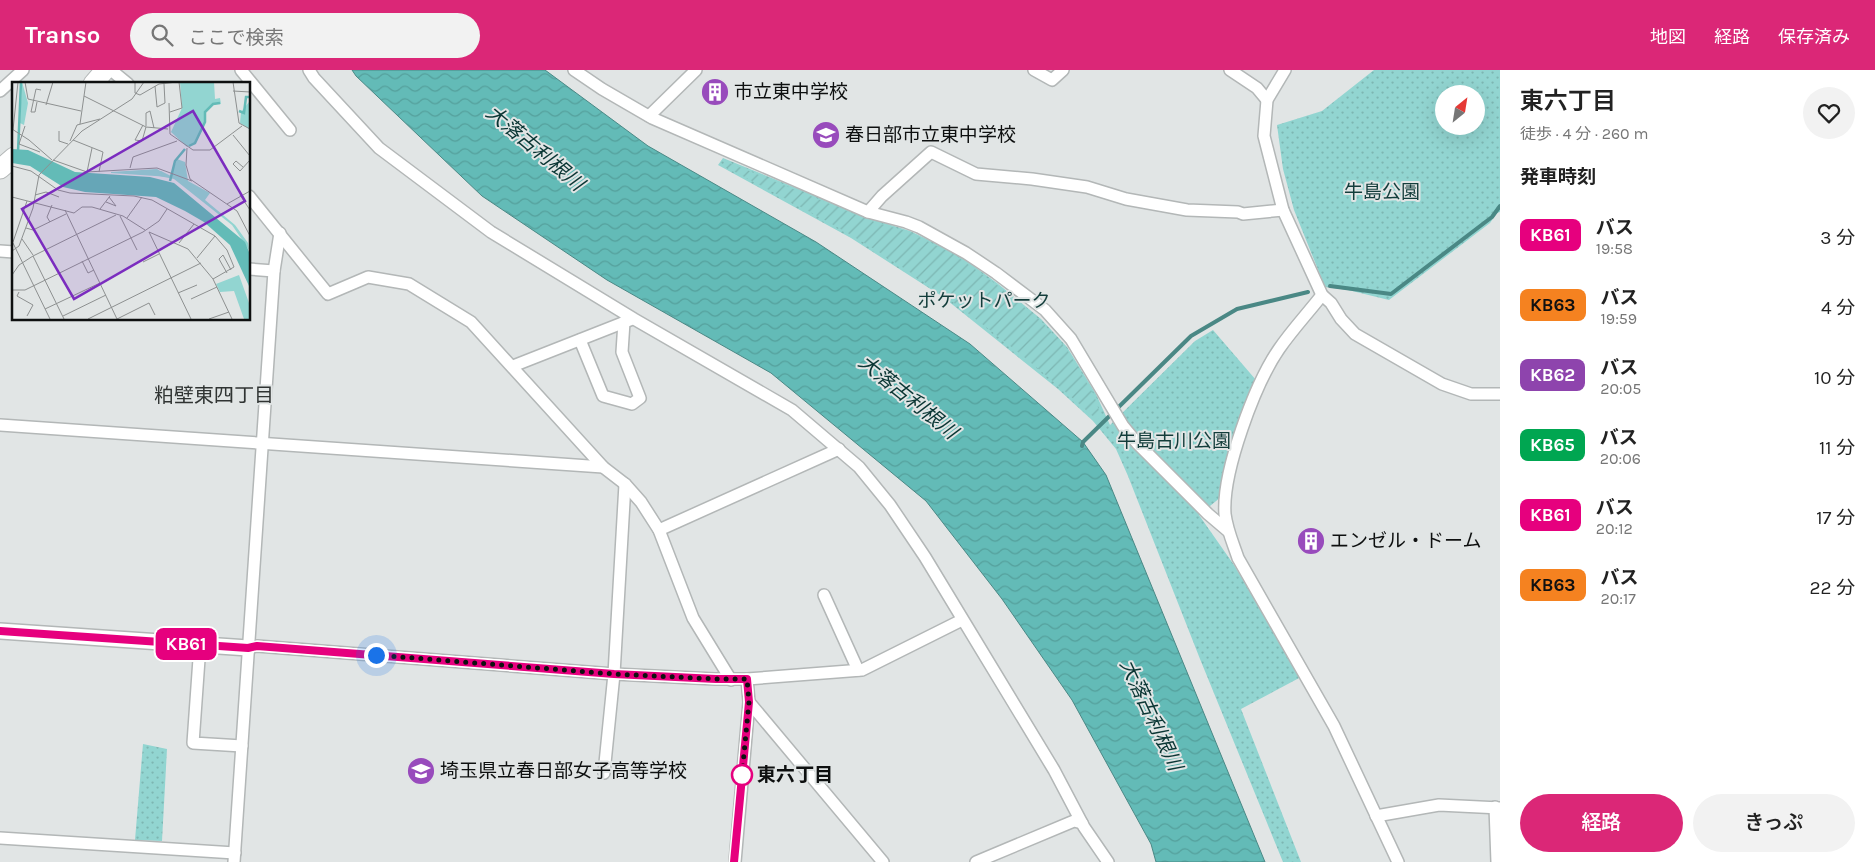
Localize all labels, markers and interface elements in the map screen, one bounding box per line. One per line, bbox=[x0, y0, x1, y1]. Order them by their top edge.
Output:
search box bbox=[130, 13, 480, 58]
text: Transo bbox=[25, 21, 100, 49]
icon: search bbox=[148, 21, 176, 49]
text: 地図 bbox=[1650, 26, 1686, 48]
text: 経路 bbox=[1714, 26, 1750, 48]
text: 保存済み bbox=[1778, 26, 1850, 48]
text: ここで検索 bbox=[188, 27, 283, 49]
building icon: 市立東中学校 bbox=[700, 77, 730, 107]
place label: 市立東中学校 bbox=[734, 81, 848, 103]
inset map bbox=[12, 82, 250, 320]
north arrow bbox=[1435, 85, 1485, 135]
map controls bbox=[1435, 85, 1485, 135]
text: 東六丁目 bbox=[1520, 87, 1616, 115]
button: heart bbox=[1803, 87, 1855, 139]
water label: 大落古利根川 bbox=[482, 101, 590, 197]
school or university icon: 春日部市立東中学校 bbox=[811, 120, 841, 150]
place label: 春日部市立東中学校 bbox=[845, 124, 1016, 146]
text: 徒歩 · 4 分 · 260 m bbox=[1520, 124, 1648, 143]
text: 発車時刻 bbox=[1520, 166, 1596, 188]
park label: 牛島公園 bbox=[1344, 181, 1420, 203]
text: バス bbox=[1596, 217, 1634, 239]
text: KB61 bbox=[1530, 224, 1571, 246]
text: 3 分 bbox=[1820, 227, 1855, 249]
text: 19:58 bbox=[1596, 239, 1633, 258]
text: バス bbox=[1601, 287, 1639, 309]
park label: ポケットパーク bbox=[917, 290, 1051, 312]
text: KB63 bbox=[1530, 294, 1576, 316]
text: 4 分 bbox=[1821, 297, 1855, 319]
text: 19:59 bbox=[1601, 309, 1637, 328]
water label: 大落古利根川 bbox=[854, 350, 963, 445]
text: バス bbox=[1600, 357, 1638, 379]
text: KB62 bbox=[1530, 364, 1575, 386]
text: 10 分 bbox=[1814, 367, 1855, 389]
text: 20:05 bbox=[1600, 379, 1641, 398]
district label: 粕壁東四丁目 bbox=[154, 384, 274, 407]
text: バス bbox=[1600, 427, 1638, 449]
park label: 牛島古川公園 bbox=[1117, 430, 1231, 452]
text: KB65 bbox=[1530, 434, 1575, 456]
text: 11 分 bbox=[1819, 437, 1855, 459]
text: 20:06 bbox=[1600, 449, 1641, 468]
text: バス bbox=[1596, 497, 1634, 519]
text: KB61 bbox=[1530, 504, 1571, 526]
text: 17 分 bbox=[1816, 507, 1855, 529]
text: 20:12 bbox=[1596, 519, 1633, 538]
building icon: エンゼル・ドーム bbox=[1296, 526, 1326, 556]
place label: エンゼル・ドーム bbox=[1330, 530, 1481, 552]
text: バス bbox=[1601, 567, 1639, 589]
text: KB63 bbox=[1530, 574, 1576, 596]
text: 22 分 bbox=[1809, 577, 1855, 599]
text: 20:17 bbox=[1601, 589, 1636, 608]
line badge: KB61 bbox=[151, 628, 221, 660]
text: KB61 bbox=[166, 633, 206, 655]
your location bbox=[364, 643, 389, 668]
water label: 大落古利根川 bbox=[1115, 656, 1188, 776]
school or university icon: 埼玉県立春日部女子高等学校 bbox=[406, 756, 436, 786]
place label: 埼玉県立春日部女子高等学校 bbox=[440, 760, 687, 782]
marker: 東六丁目 bbox=[731, 764, 753, 786]
place label: 東六丁目 bbox=[757, 764, 833, 786]
button: 経路 bbox=[1520, 794, 1683, 852]
button: きっぷ bbox=[1693, 794, 1855, 852]

